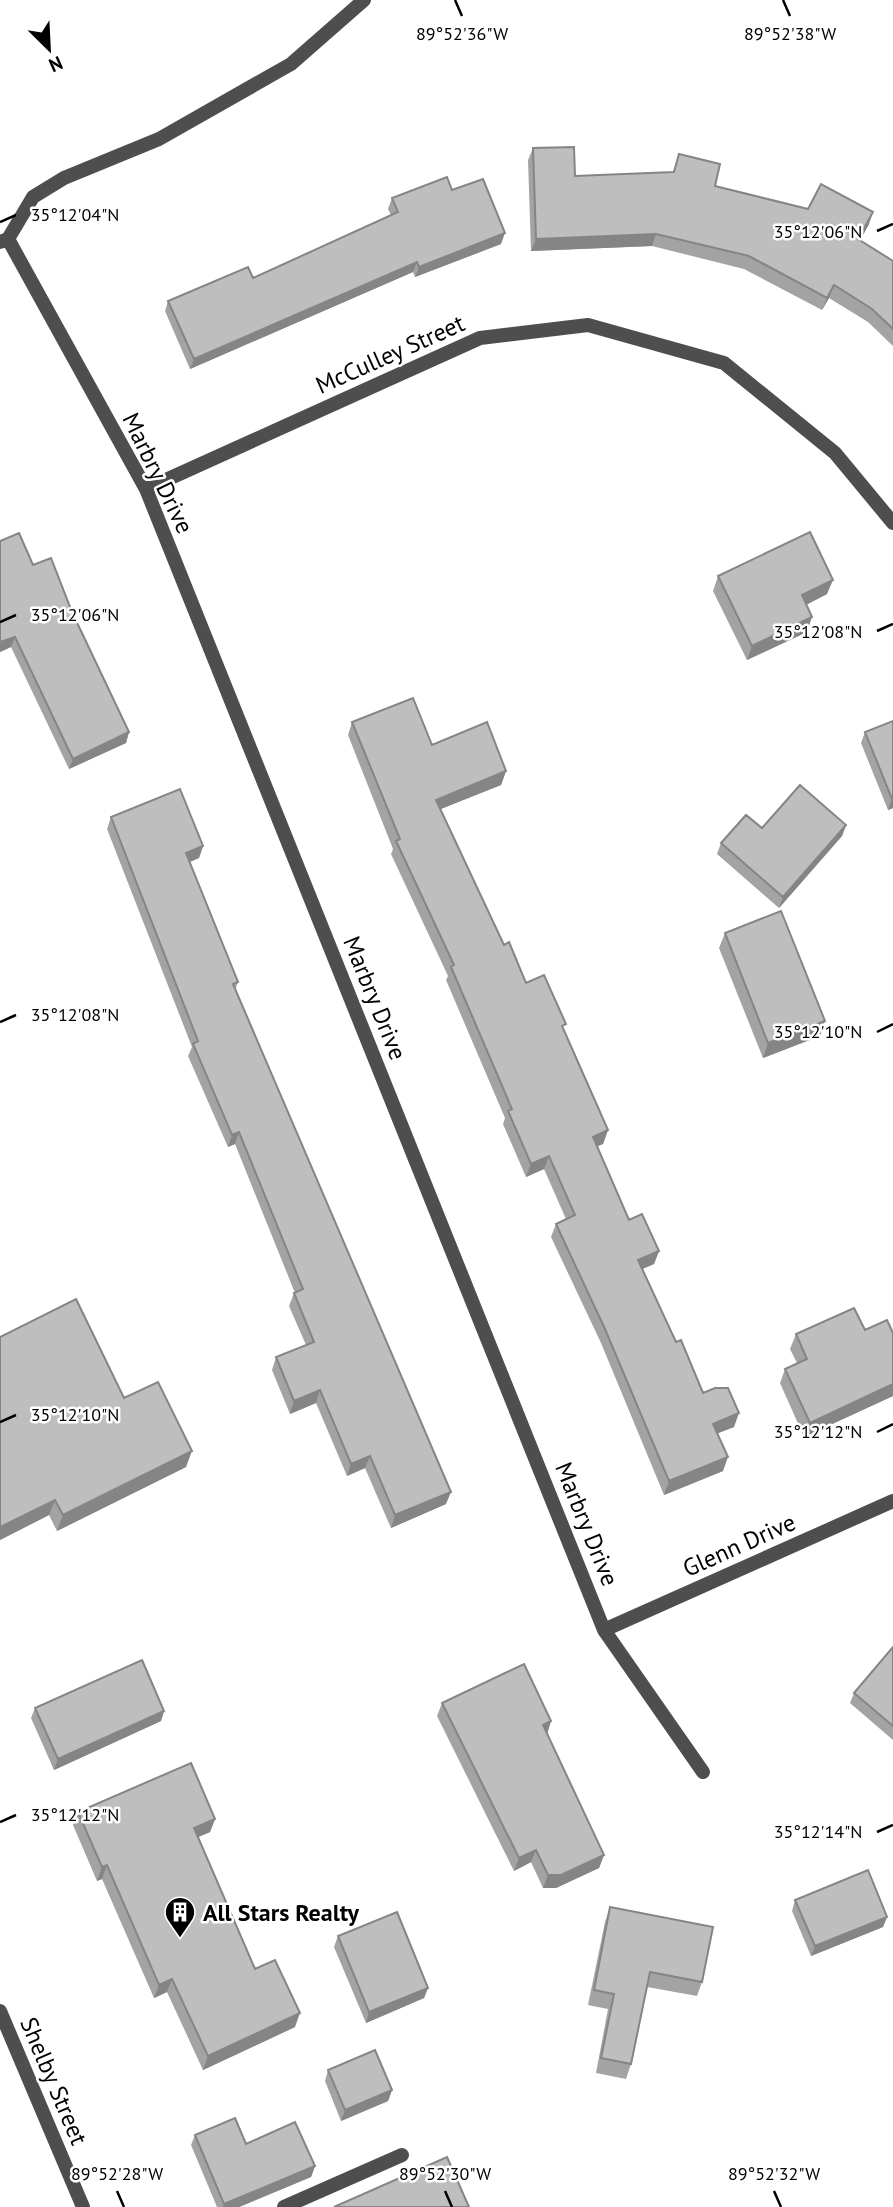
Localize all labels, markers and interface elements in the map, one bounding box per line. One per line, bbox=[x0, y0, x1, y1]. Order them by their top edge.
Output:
north arrow bbox=[14, 14, 84, 84]
text: 89°52'36"W bbox=[416, 22, 508, 45]
text: 89°52'38"W bbox=[744, 22, 836, 45]
text: N bbox=[45, 51, 66, 78]
text: 35°12'04"N bbox=[31, 203, 119, 226]
text: 35°12'06"N bbox=[774, 220, 862, 243]
street label: McCulley Street bbox=[311, 307, 469, 401]
street label: Marbry Drive bbox=[115, 407, 201, 539]
text: 35°12'06"N bbox=[31, 603, 119, 626]
text: 35°12'08"N bbox=[774, 620, 862, 643]
street label: Marbry Drive bbox=[336, 932, 414, 1064]
text: 35°12'08"N bbox=[31, 1003, 119, 1026]
text: 35°12'10"N bbox=[774, 1020, 862, 1043]
text: 35°12'10"N bbox=[31, 1403, 119, 1426]
text: 35°12'12"N bbox=[774, 1420, 862, 1443]
street label: Marbry Drive bbox=[548, 1458, 626, 1590]
street label: Glenn Drive bbox=[678, 1506, 800, 1584]
text: 35°12'12"N bbox=[31, 1803, 119, 1826]
text: 35°12'14"N bbox=[774, 1820, 862, 1843]
building icon: All Stars Realty bbox=[163, 1895, 197, 1939]
place label: All Stars Realty bbox=[203, 1897, 360, 1928]
street label: Shelby Street bbox=[13, 2012, 95, 2150]
text: 89°52'28"W bbox=[71, 2162, 163, 2185]
text: 89°52'30"W bbox=[399, 2162, 491, 2185]
text: 89°52'32"W bbox=[728, 2162, 820, 2185]

